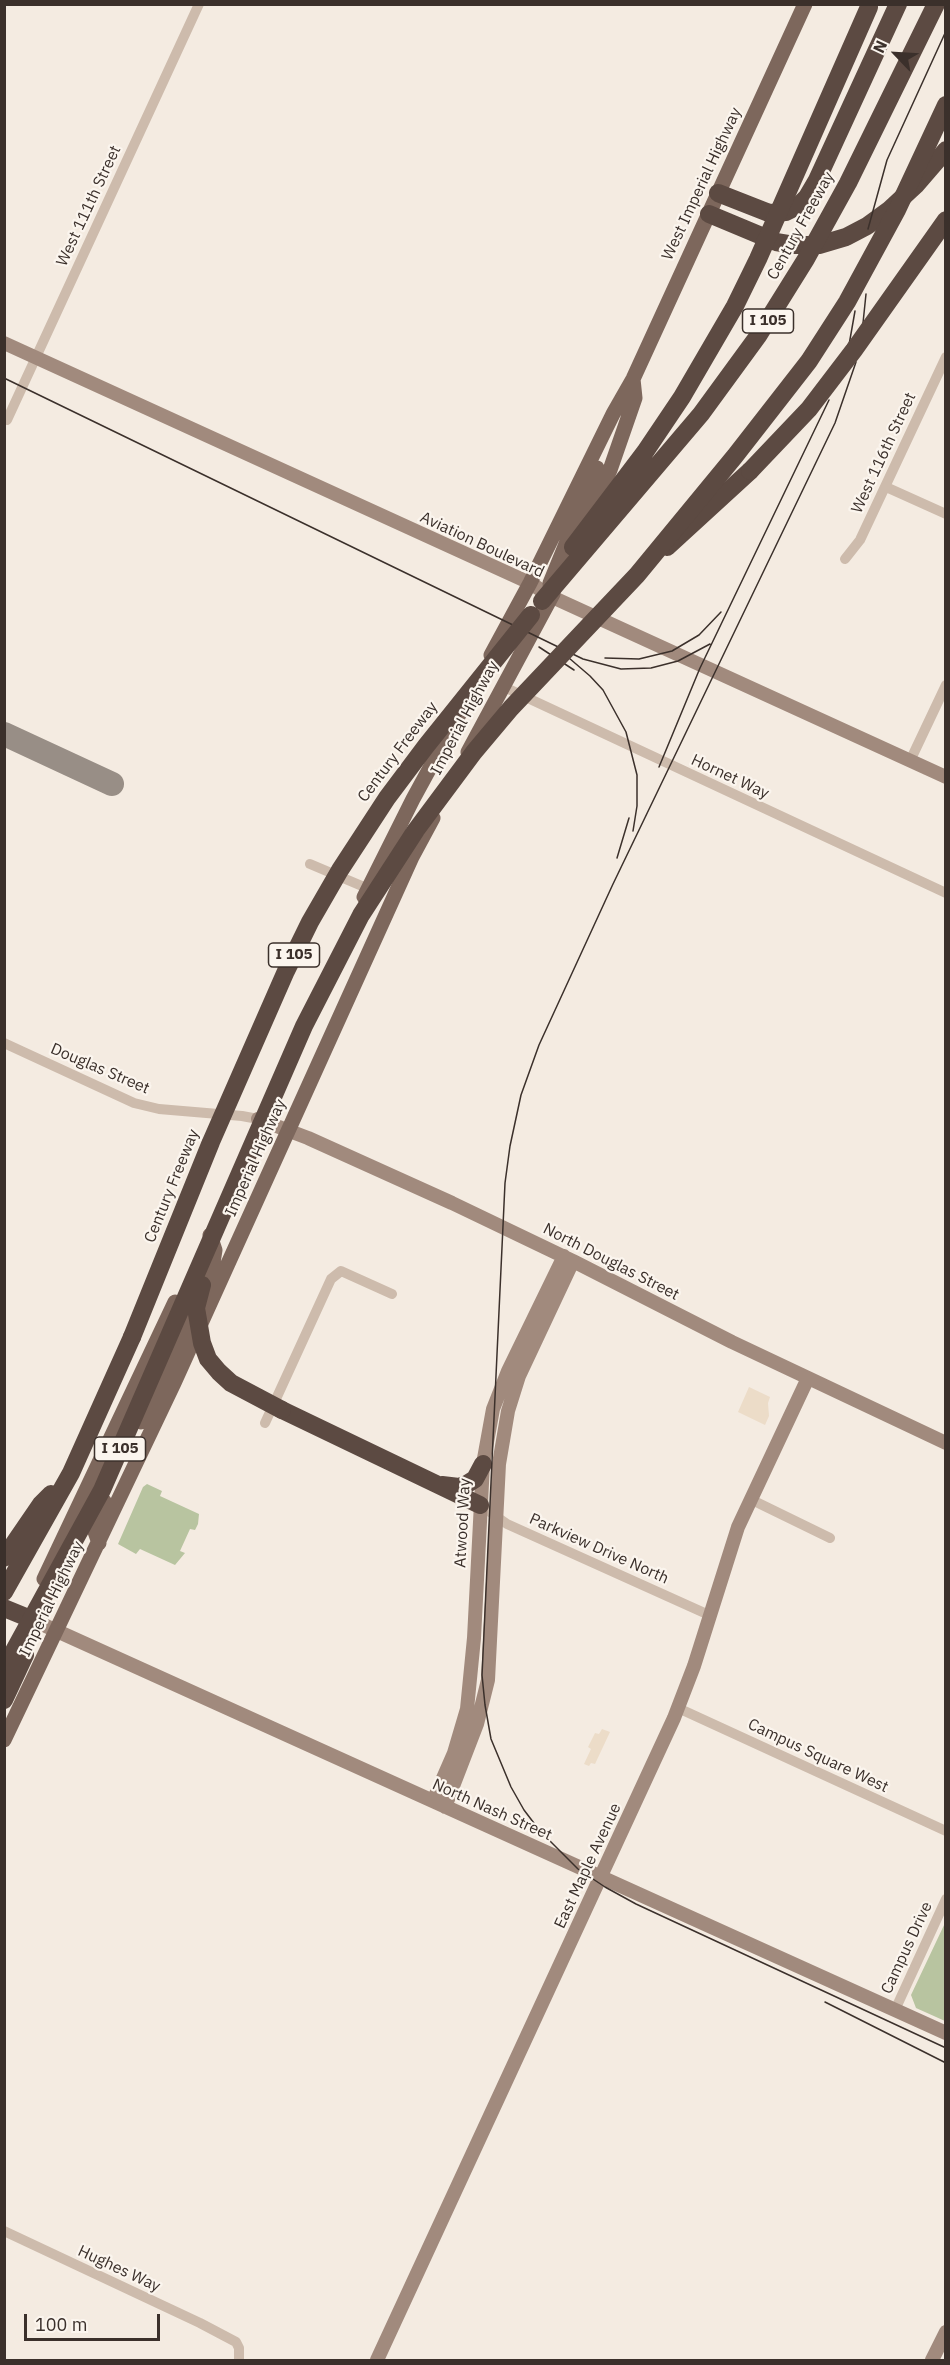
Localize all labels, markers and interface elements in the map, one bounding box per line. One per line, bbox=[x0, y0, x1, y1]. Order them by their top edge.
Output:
north arrow bbox=[866, 24, 926, 84]
text: N bbox=[868, 37, 891, 56]
street label: West Imperial Highway bbox=[658, 105, 746, 263]
street label: West 111th Street bbox=[53, 143, 125, 269]
street label: Century Freeway bbox=[763, 169, 839, 283]
road number: I 105 bbox=[742, 309, 794, 333]
street label: West 116th Street bbox=[848, 390, 920, 516]
street label: Aviation Boulevard bbox=[417, 508, 547, 582]
street label: Imperial Highway bbox=[427, 658, 503, 778]
street label: Century Freeway bbox=[354, 698, 442, 806]
street label: Hornet Way bbox=[688, 751, 772, 803]
road number: I 105 bbox=[268, 943, 320, 967]
street label: Douglas Street bbox=[48, 1040, 152, 1098]
street label: Imperial Highway bbox=[222, 1096, 290, 1220]
street label: Century Freeway bbox=[140, 1126, 204, 1246]
street label: North Douglas Street bbox=[540, 1219, 682, 1305]
road number: I 105 bbox=[94, 1437, 146, 1461]
street label: Atwood Way bbox=[451, 1478, 475, 1568]
street label: Parkview Drive North bbox=[526, 1510, 672, 1588]
street label: Imperial Highway bbox=[16, 1538, 88, 1660]
street label: Campus Square West bbox=[745, 1715, 891, 1797]
street label: North Nash Street bbox=[429, 1775, 555, 1845]
street label: East Maple Avenue bbox=[551, 1800, 625, 1932]
street label: Campus Drive bbox=[877, 1899, 937, 1997]
street label: Hughes Way bbox=[75, 2242, 163, 2296]
scale bar bbox=[27, 2302, 164, 2340]
text: 100 m bbox=[35, 2313, 87, 2336]

